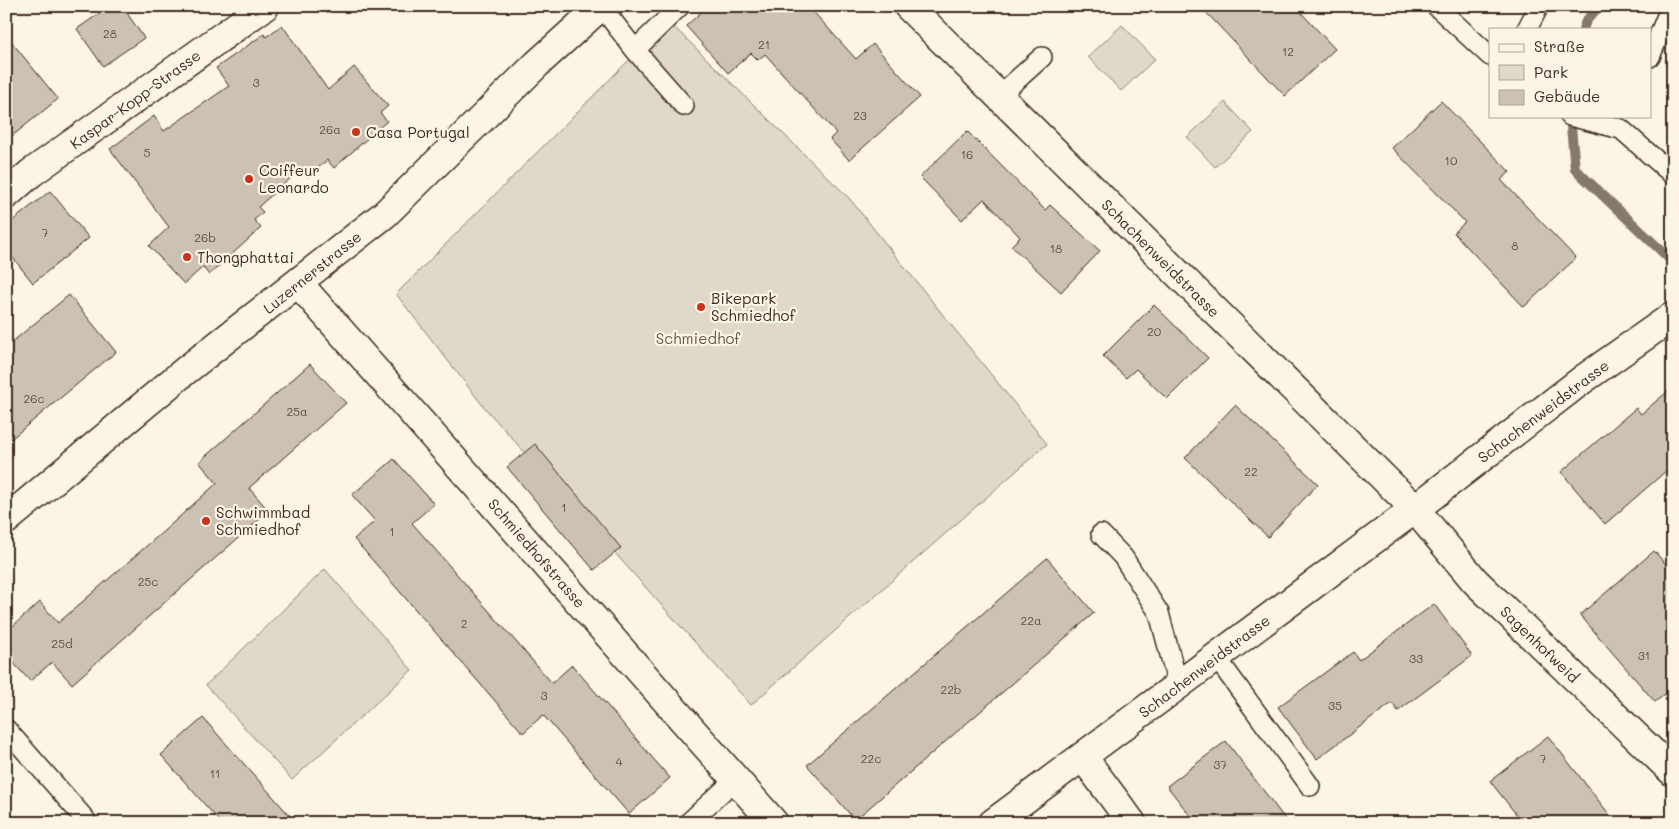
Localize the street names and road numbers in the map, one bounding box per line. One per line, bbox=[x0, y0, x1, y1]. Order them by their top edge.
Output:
street label: Kaspar-Kopp-Strasse bbox=[66, 45, 204, 153]
street label: Schachenweidstrasse bbox=[1097, 194, 1225, 322]
street label: Luzernerstrasse bbox=[259, 226, 365, 318]
street label: Schachenweidstrasse bbox=[1473, 355, 1613, 467]
street label: Schmiedhofstrasse bbox=[484, 494, 590, 612]
street label: Sagenhofweid bbox=[1496, 601, 1584, 687]
street label: Schachenweidstrasse bbox=[1134, 610, 1274, 722]

